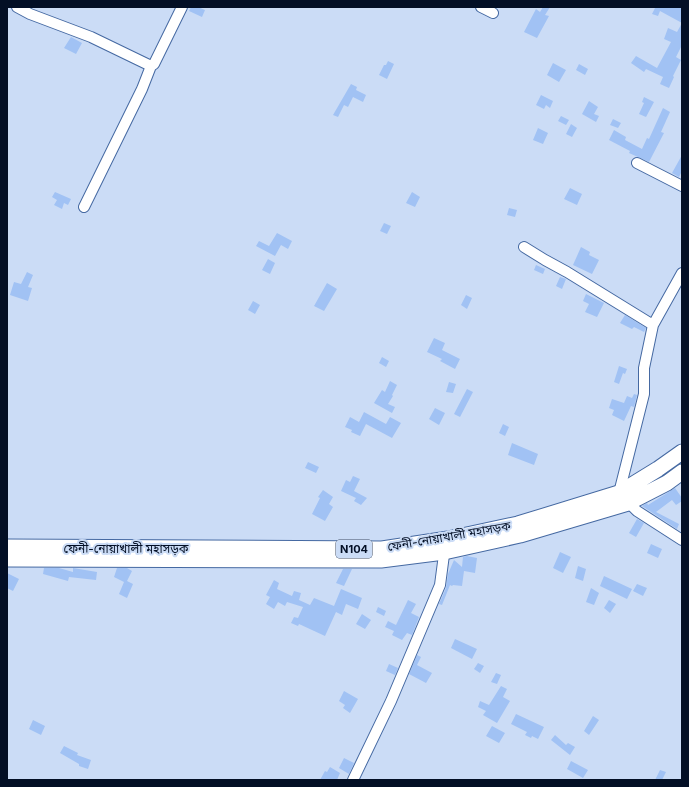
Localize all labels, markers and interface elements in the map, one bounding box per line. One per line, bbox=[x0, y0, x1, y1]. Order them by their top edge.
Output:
street label: ফেনী-নোয়াখালী মহাসড়ক bbox=[386, 518, 512, 554]
road number: N104 bbox=[336, 540, 372, 558]
street label: ফেনী-নোয়াখালী মহাসড়ক bbox=[64, 541, 189, 556]

